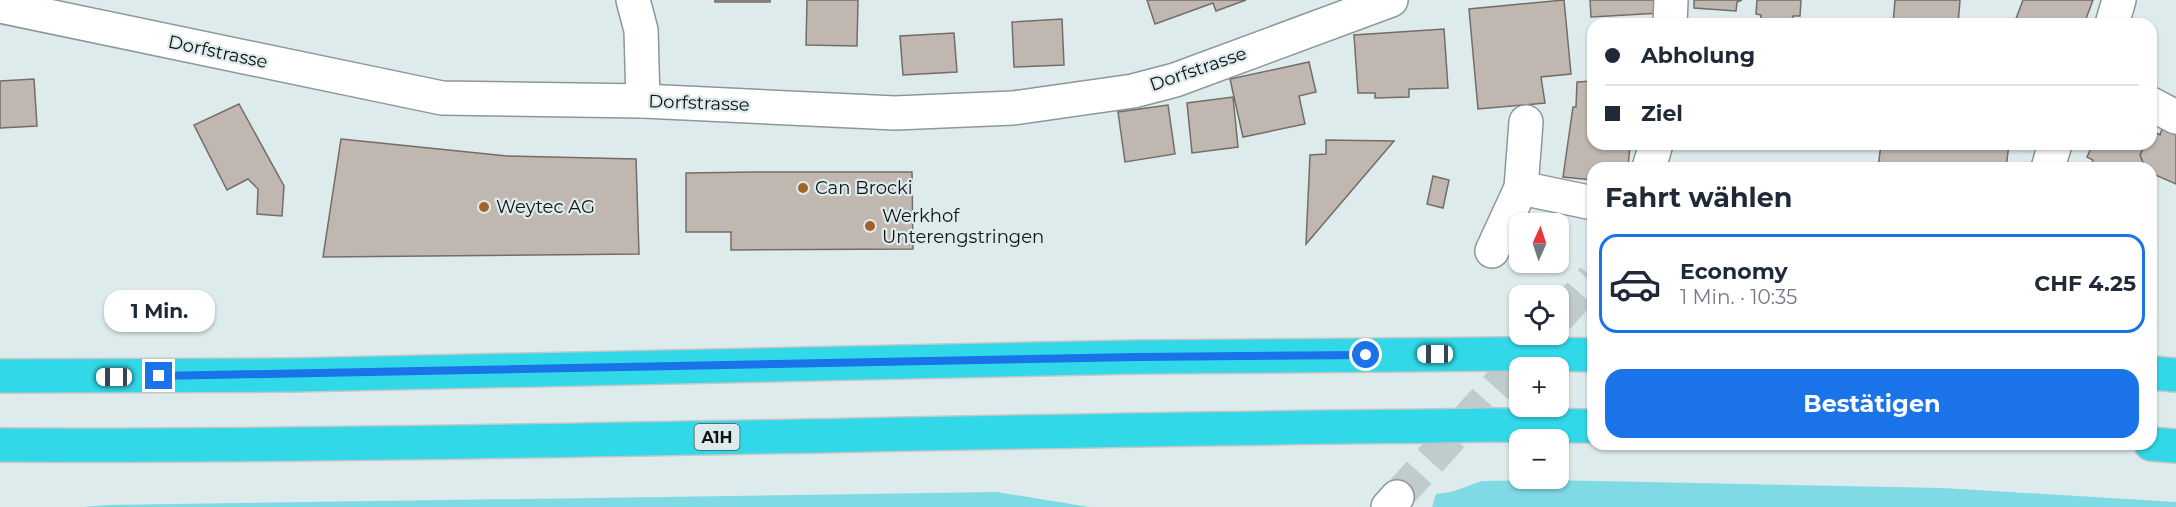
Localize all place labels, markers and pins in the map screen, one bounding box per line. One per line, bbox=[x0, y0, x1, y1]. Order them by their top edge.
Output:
place label: Can Brocki bbox=[815, 177, 913, 199]
marker: Can Brocki bbox=[796, 181, 810, 195]
place label: Weytec AG bbox=[496, 196, 595, 218]
marker: Weytec AG bbox=[477, 200, 491, 214]
place label: Werkhof Unterengstringen bbox=[882, 205, 1044, 248]
marker: Werkhof Unterengstringen bbox=[863, 219, 877, 233]

